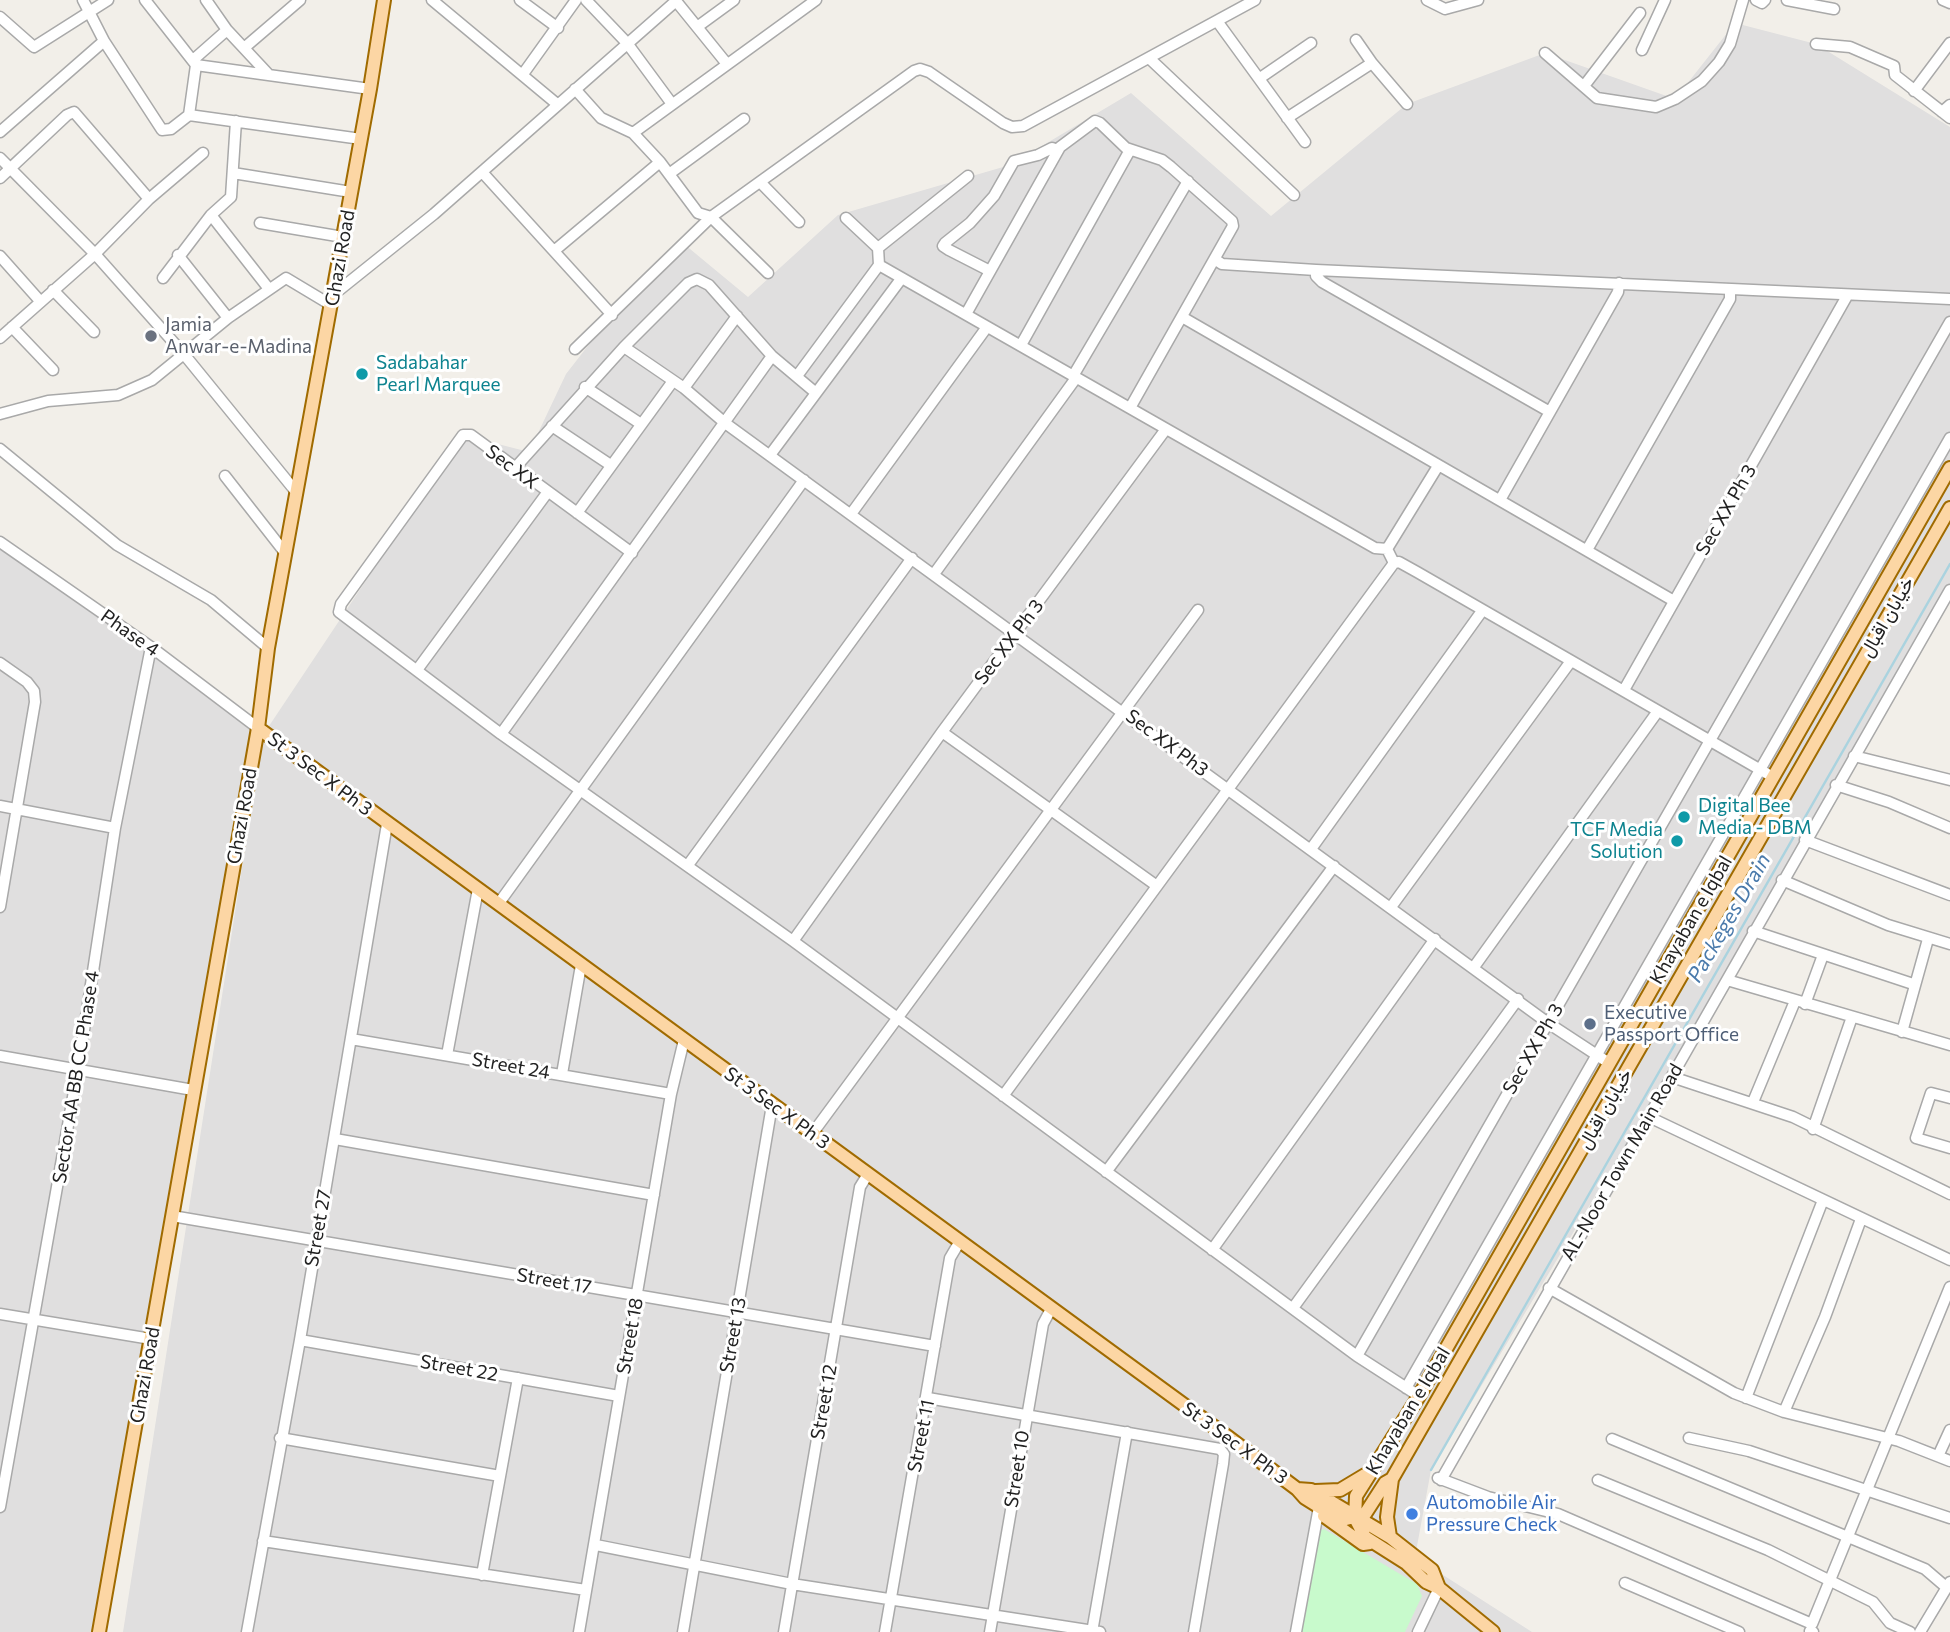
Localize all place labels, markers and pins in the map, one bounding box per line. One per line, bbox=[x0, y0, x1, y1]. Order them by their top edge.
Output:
place label: Jamia Anwar-e-Madina bbox=[165, 314, 312, 358]
marker: Jamia Anwar-e-Madina bbox=[143, 328, 159, 344]
place label: Sadabahar Pearl Marquee bbox=[376, 352, 501, 396]
marker: Sadabahar Pearl Marquee bbox=[354, 366, 370, 382]
place label: Digital Bee Media - DBM bbox=[1698, 795, 1812, 839]
marker: Digital Bee Media - DBM bbox=[1676, 809, 1692, 825]
place label: TCF Media Solution bbox=[1570, 819, 1663, 863]
marker: TCF Media Solution bbox=[1669, 833, 1685, 849]
place label: Executive Passport Office bbox=[1604, 1002, 1739, 1046]
marker: Executive Passport Office bbox=[1582, 1016, 1598, 1032]
place label: Automobile Air Pressure Check bbox=[1426, 1492, 1558, 1536]
marker: Automobile Air Pressure Check bbox=[1404, 1506, 1420, 1522]

